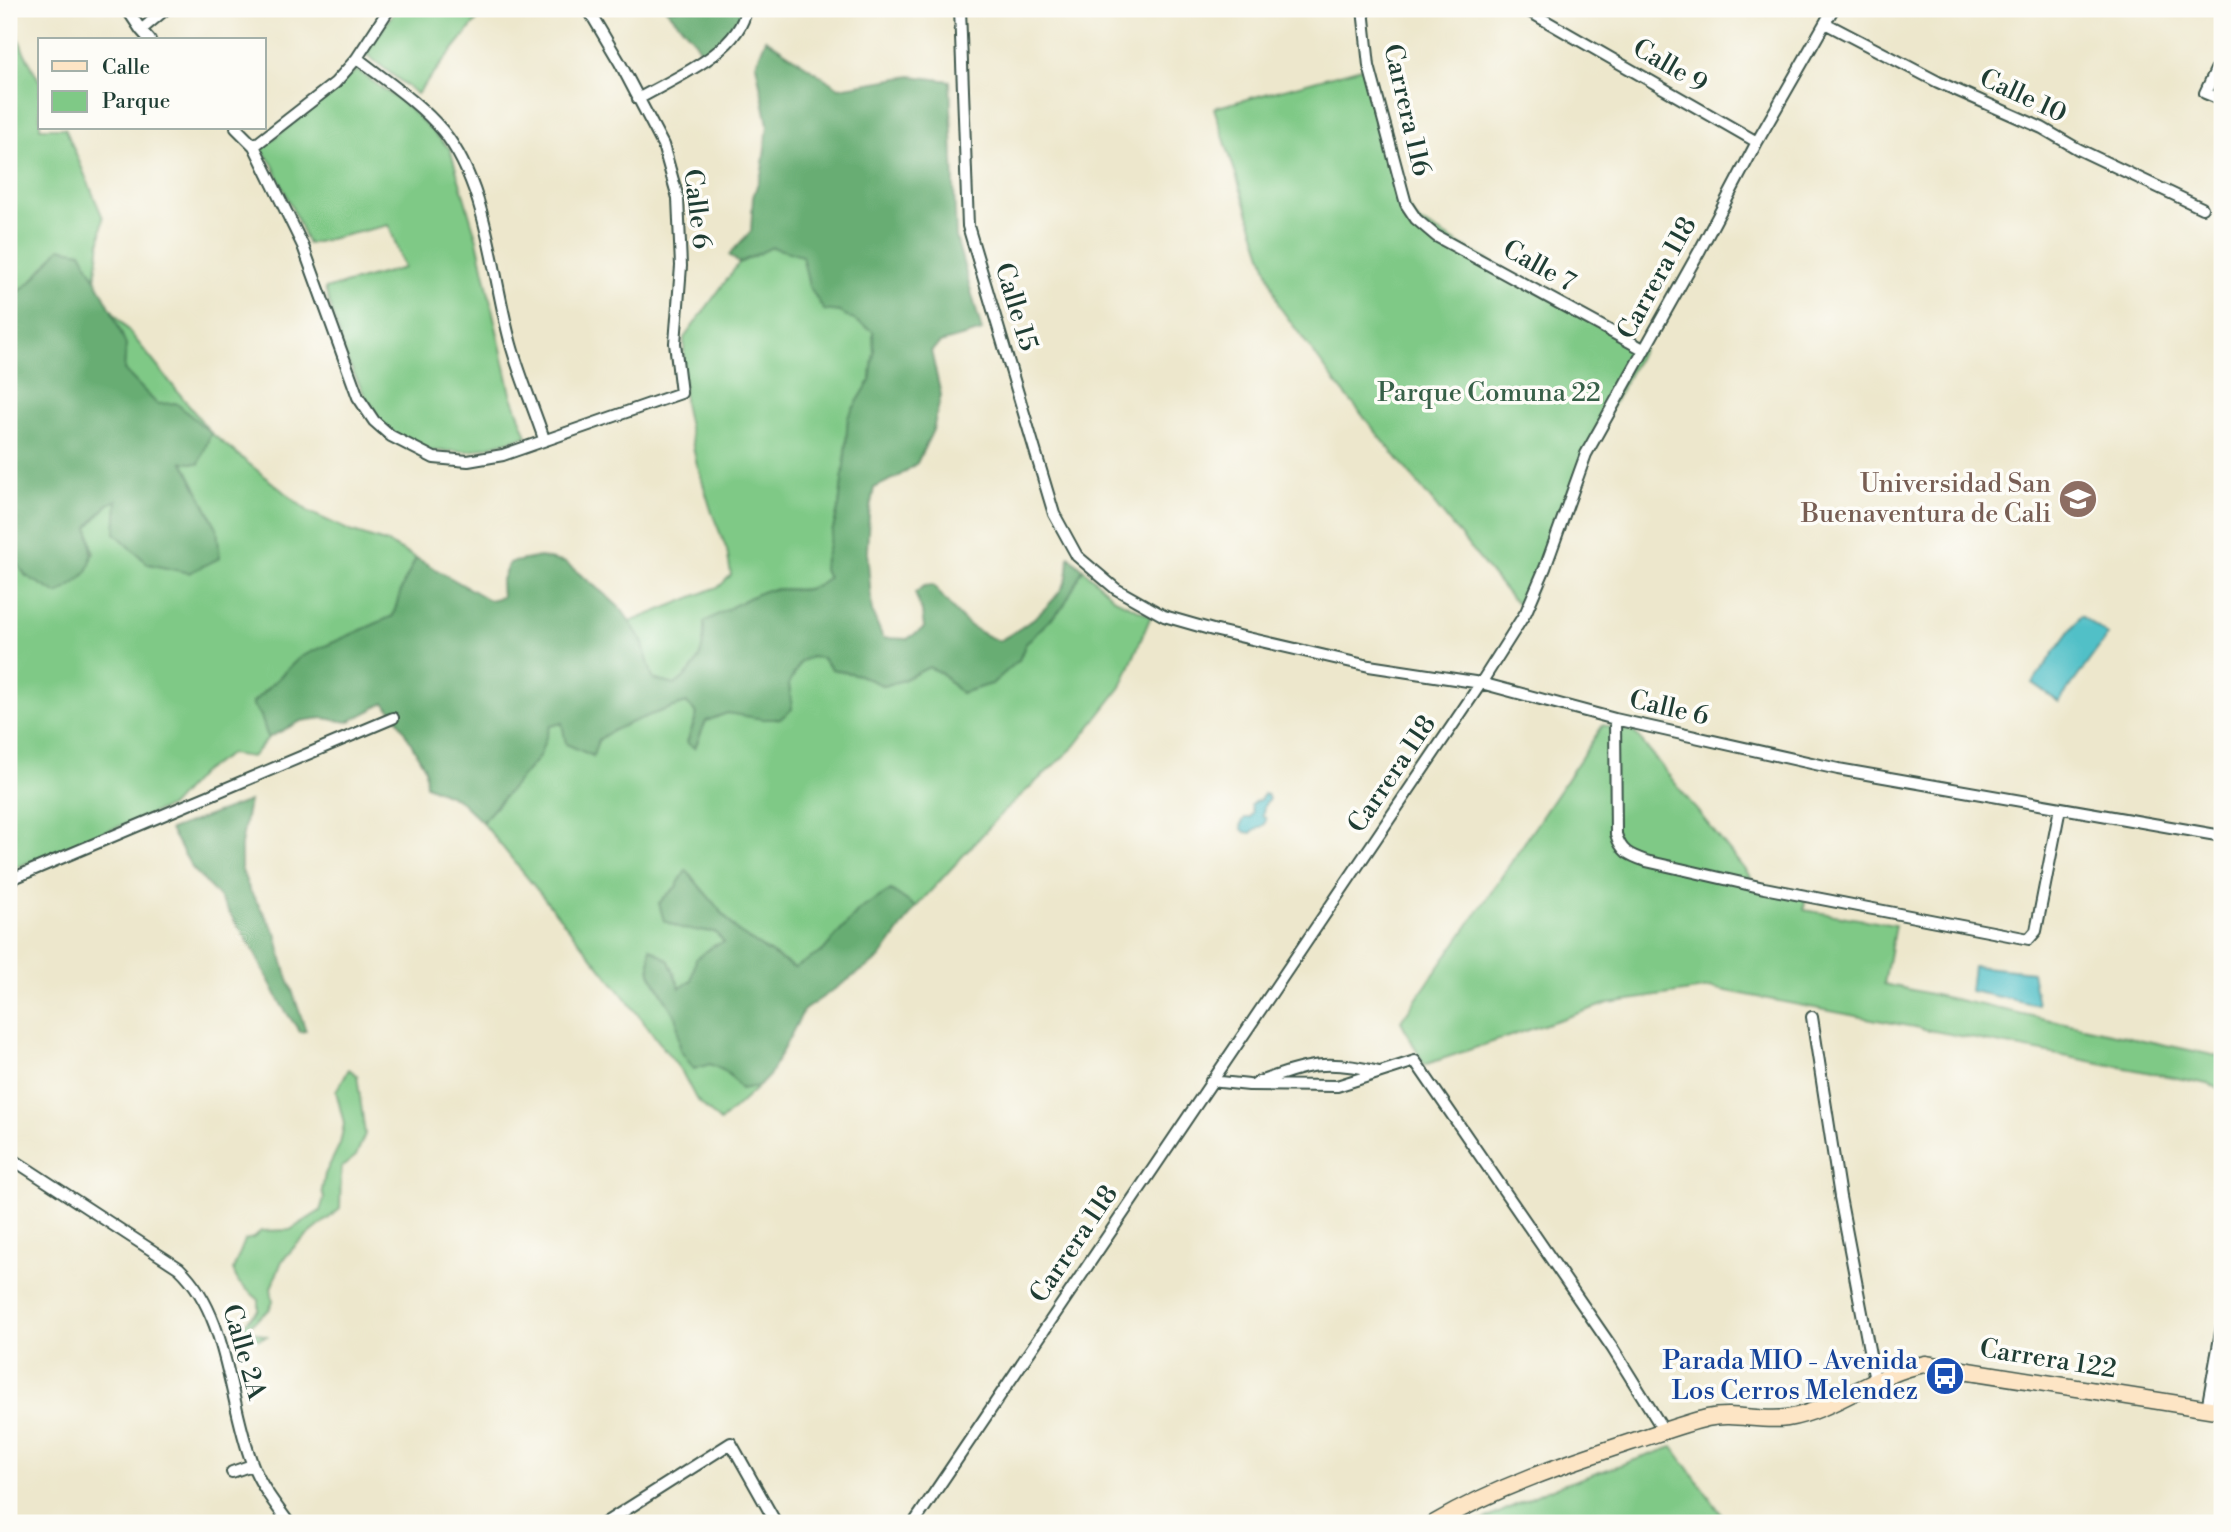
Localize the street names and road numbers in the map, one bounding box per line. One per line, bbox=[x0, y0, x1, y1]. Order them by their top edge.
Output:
street label: Calle 9 bbox=[1627, 32, 1713, 100]
street label: Carrera 116 bbox=[1376, 41, 1438, 179]
street label: Calle 10 bbox=[1974, 62, 2072, 130]
street label: Calle 6 bbox=[676, 167, 718, 251]
street label: Carrera 118 bbox=[1610, 211, 1704, 345]
street label: Calle 7 bbox=[1497, 233, 1581, 299]
street label: Calle 15 bbox=[987, 259, 1045, 355]
street label: Calle 6 bbox=[1626, 683, 1712, 733]
street label: Carrera 118 bbox=[1341, 709, 1443, 839]
street label: Carrera 118 bbox=[1023, 1179, 1125, 1309]
street label: Calle 2A bbox=[215, 1301, 273, 1404]
street label: Carrera 122 bbox=[1977, 1332, 2119, 1386]

